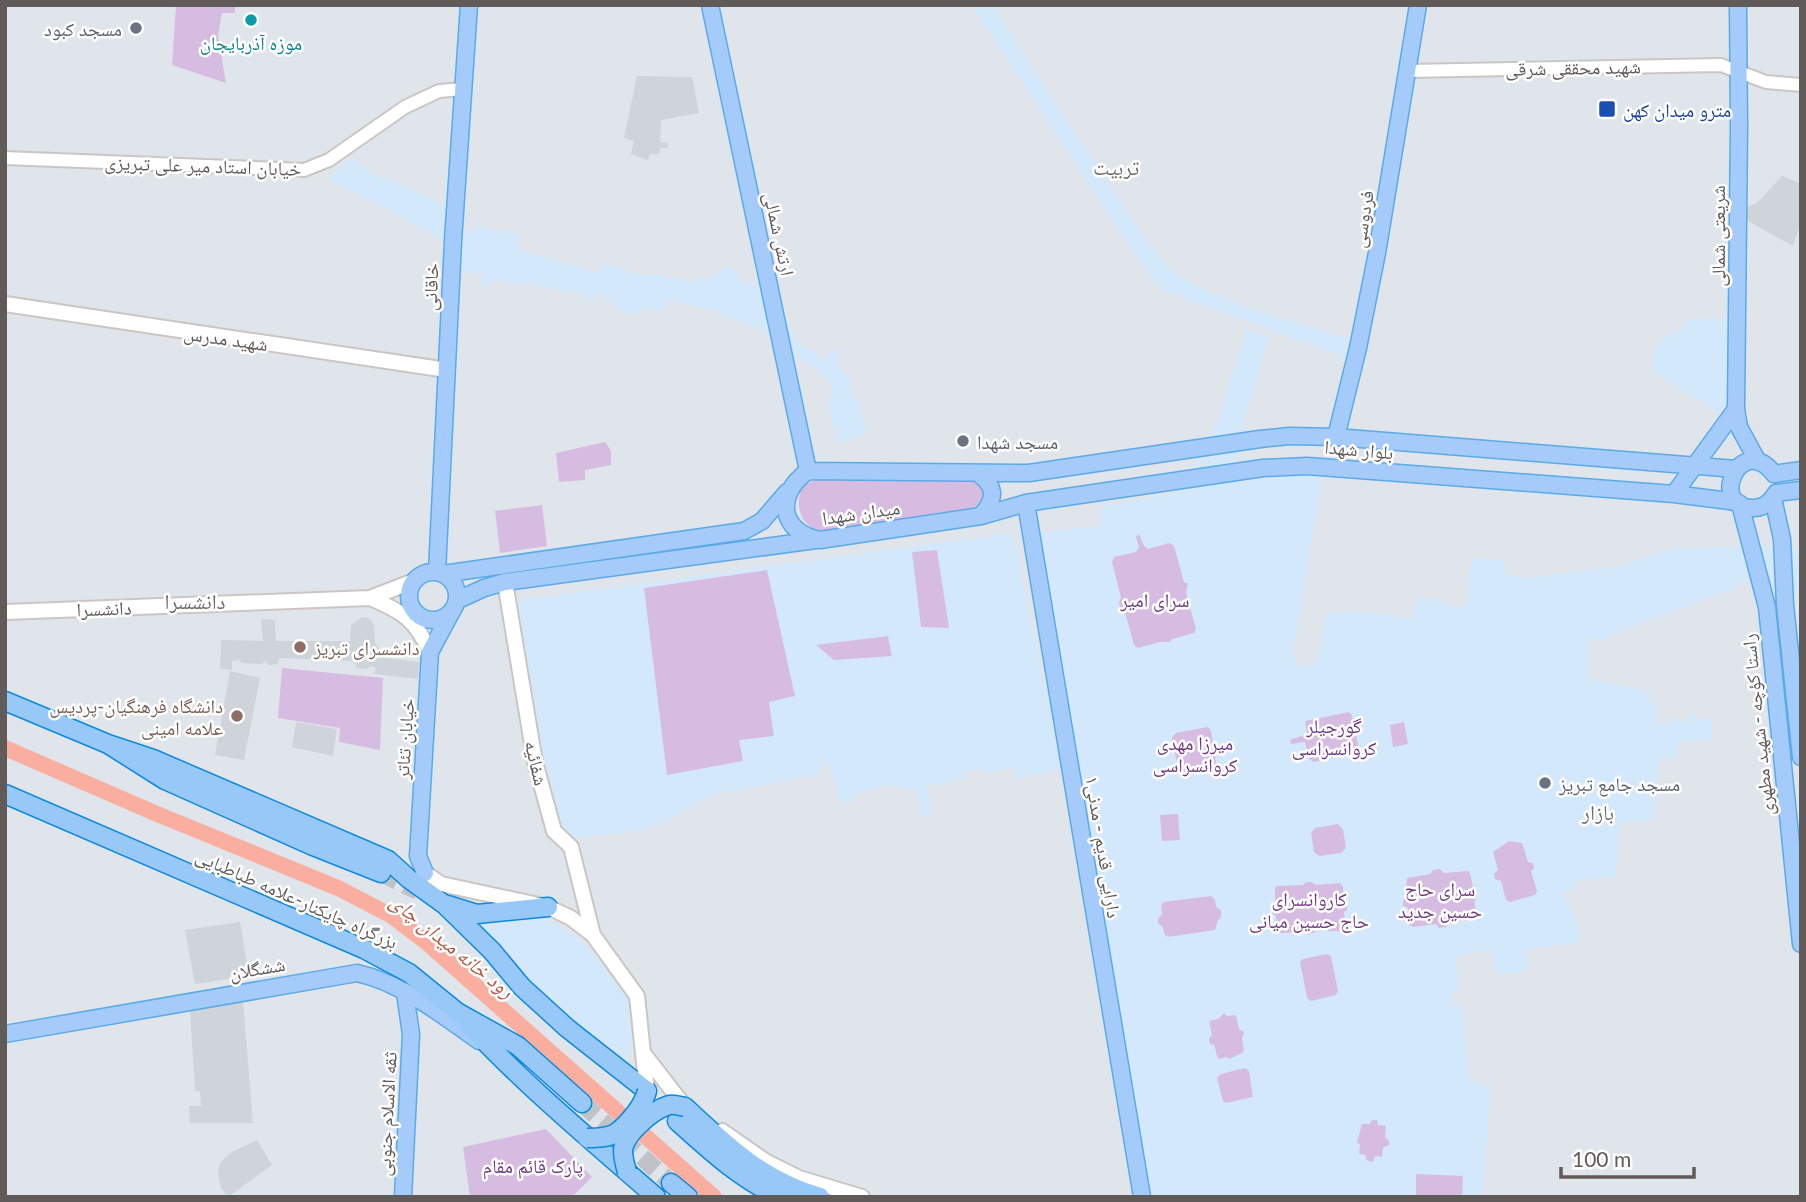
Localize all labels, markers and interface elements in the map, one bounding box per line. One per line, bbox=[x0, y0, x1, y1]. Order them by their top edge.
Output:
marker: موزه آذربایجان bbox=[243, 12, 259, 28]
place label: مسجد کبود bbox=[44, 17, 122, 41]
marker: مسجد کبود bbox=[128, 20, 144, 36]
place label: موزه آذربایجان bbox=[200, 31, 302, 55]
street label: شهید محققی شرقی bbox=[1505, 54, 1641, 81]
place label: مترو میدان کهن bbox=[1623, 98, 1731, 122]
marker: مترو میدان کهن bbox=[1597, 99, 1617, 119]
street label: خیابان استاد میر علی تبریزی bbox=[104, 150, 302, 181]
district label: تربیت bbox=[1093, 154, 1139, 179]
street label: شریعتی شمالی bbox=[1706, 185, 1730, 287]
street label: فردوسی bbox=[1346, 189, 1379, 250]
street label: ارتش شمالی bbox=[759, 190, 800, 278]
street label: خاقانی bbox=[417, 262, 444, 312]
street label: شهید مدرس bbox=[182, 321, 270, 356]
place label: مسجد شهدا bbox=[977, 430, 1058, 454]
marker: مسجد شهدا bbox=[955, 433, 971, 449]
street label: بلوار شهدا bbox=[1324, 435, 1394, 464]
street label: میدان شهدا bbox=[821, 495, 902, 530]
district label: دانشسرا bbox=[165, 588, 225, 613]
park label: سرای امیر bbox=[1119, 588, 1190, 612]
street label: دانشسرا bbox=[76, 596, 132, 621]
street label: راستا کؤچه - شهید مطهری bbox=[1736, 633, 1779, 817]
place label: دانشسرای تبریز bbox=[313, 636, 420, 660]
marker: دانشسرای تبریز bbox=[292, 639, 308, 655]
place label: دانشگاه فرهنگیان-پردیس علامه امینی bbox=[49, 694, 223, 740]
street label: خیابان تئاتر bbox=[390, 698, 419, 781]
marker: دانشگاه فرهنگیان-پردیس علامه امینی bbox=[229, 708, 245, 724]
park label: گورجیلر کروانسراسی bbox=[1292, 714, 1376, 760]
park label: میرزا مهدی کروانسراسی bbox=[1153, 731, 1237, 777]
street label: شفائیه bbox=[520, 738, 553, 788]
place label: مسجد جامع تبریز bbox=[1558, 772, 1680, 797]
street label: دارایی قدیم - مدنی۱ bbox=[1079, 774, 1127, 920]
marker: مسجد جامع تبریز bbox=[1537, 775, 1553, 791]
district label: بازار bbox=[1581, 799, 1614, 824]
street label: بزرگراه چایکنار-علامه طباطبایی bbox=[192, 843, 401, 954]
park label: سرای حاج حسین جدید bbox=[1398, 877, 1482, 923]
park label: کاروانسرای حاج حسین میانی bbox=[1249, 887, 1369, 933]
water label: رود خانه میدان چای bbox=[385, 888, 520, 1004]
street label: ششگلان bbox=[227, 952, 287, 985]
street label: ثقه الاسلام جنوبی bbox=[371, 1051, 404, 1177]
scale bar bbox=[1561, 1136, 1694, 1180]
text: 100 m bbox=[1572, 1146, 1631, 1171]
park label: پارک قائم مقام bbox=[483, 1154, 583, 1180]

